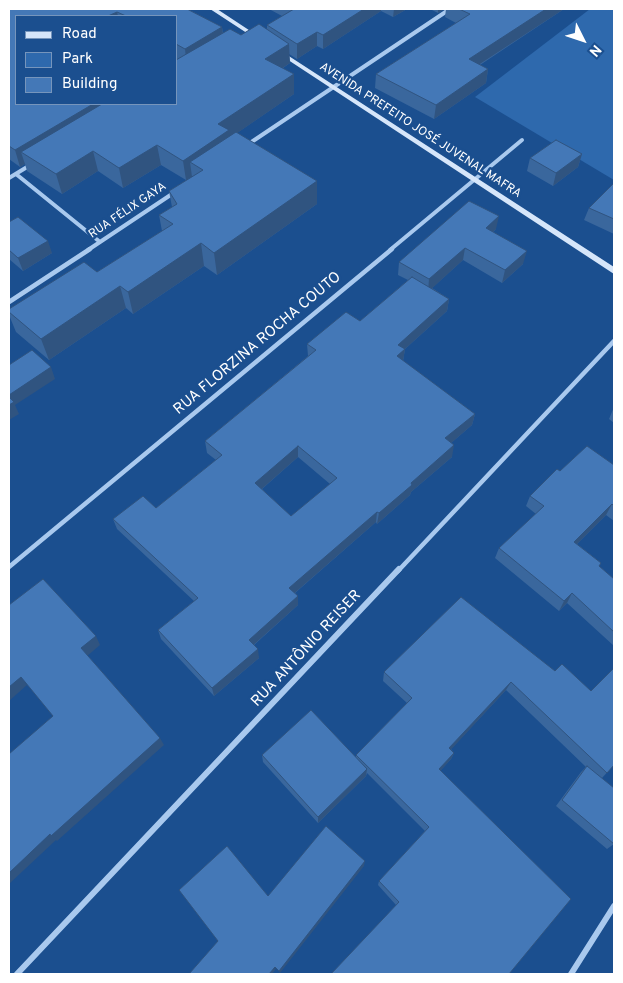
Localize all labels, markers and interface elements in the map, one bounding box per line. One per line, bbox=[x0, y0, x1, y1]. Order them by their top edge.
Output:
legend bbox=[15, 15, 178, 105]
north arrow bbox=[558, 15, 608, 65]
text: Road bbox=[62, 25, 97, 44]
text: N bbox=[585, 41, 604, 60]
text: Park bbox=[62, 50, 93, 69]
street label: AVENIDA PREFEITO JOSÉ JUVENAL MAFRA bbox=[316, 60, 524, 202]
text: Building bbox=[62, 75, 117, 94]
street label: RUA FÉLIX GAYA bbox=[86, 180, 170, 242]
street label: RUA FLORZINA ROCHA COUTO bbox=[171, 269, 345, 419]
street label: RUA ANTÔNIO REISER bbox=[248, 587, 366, 711]

